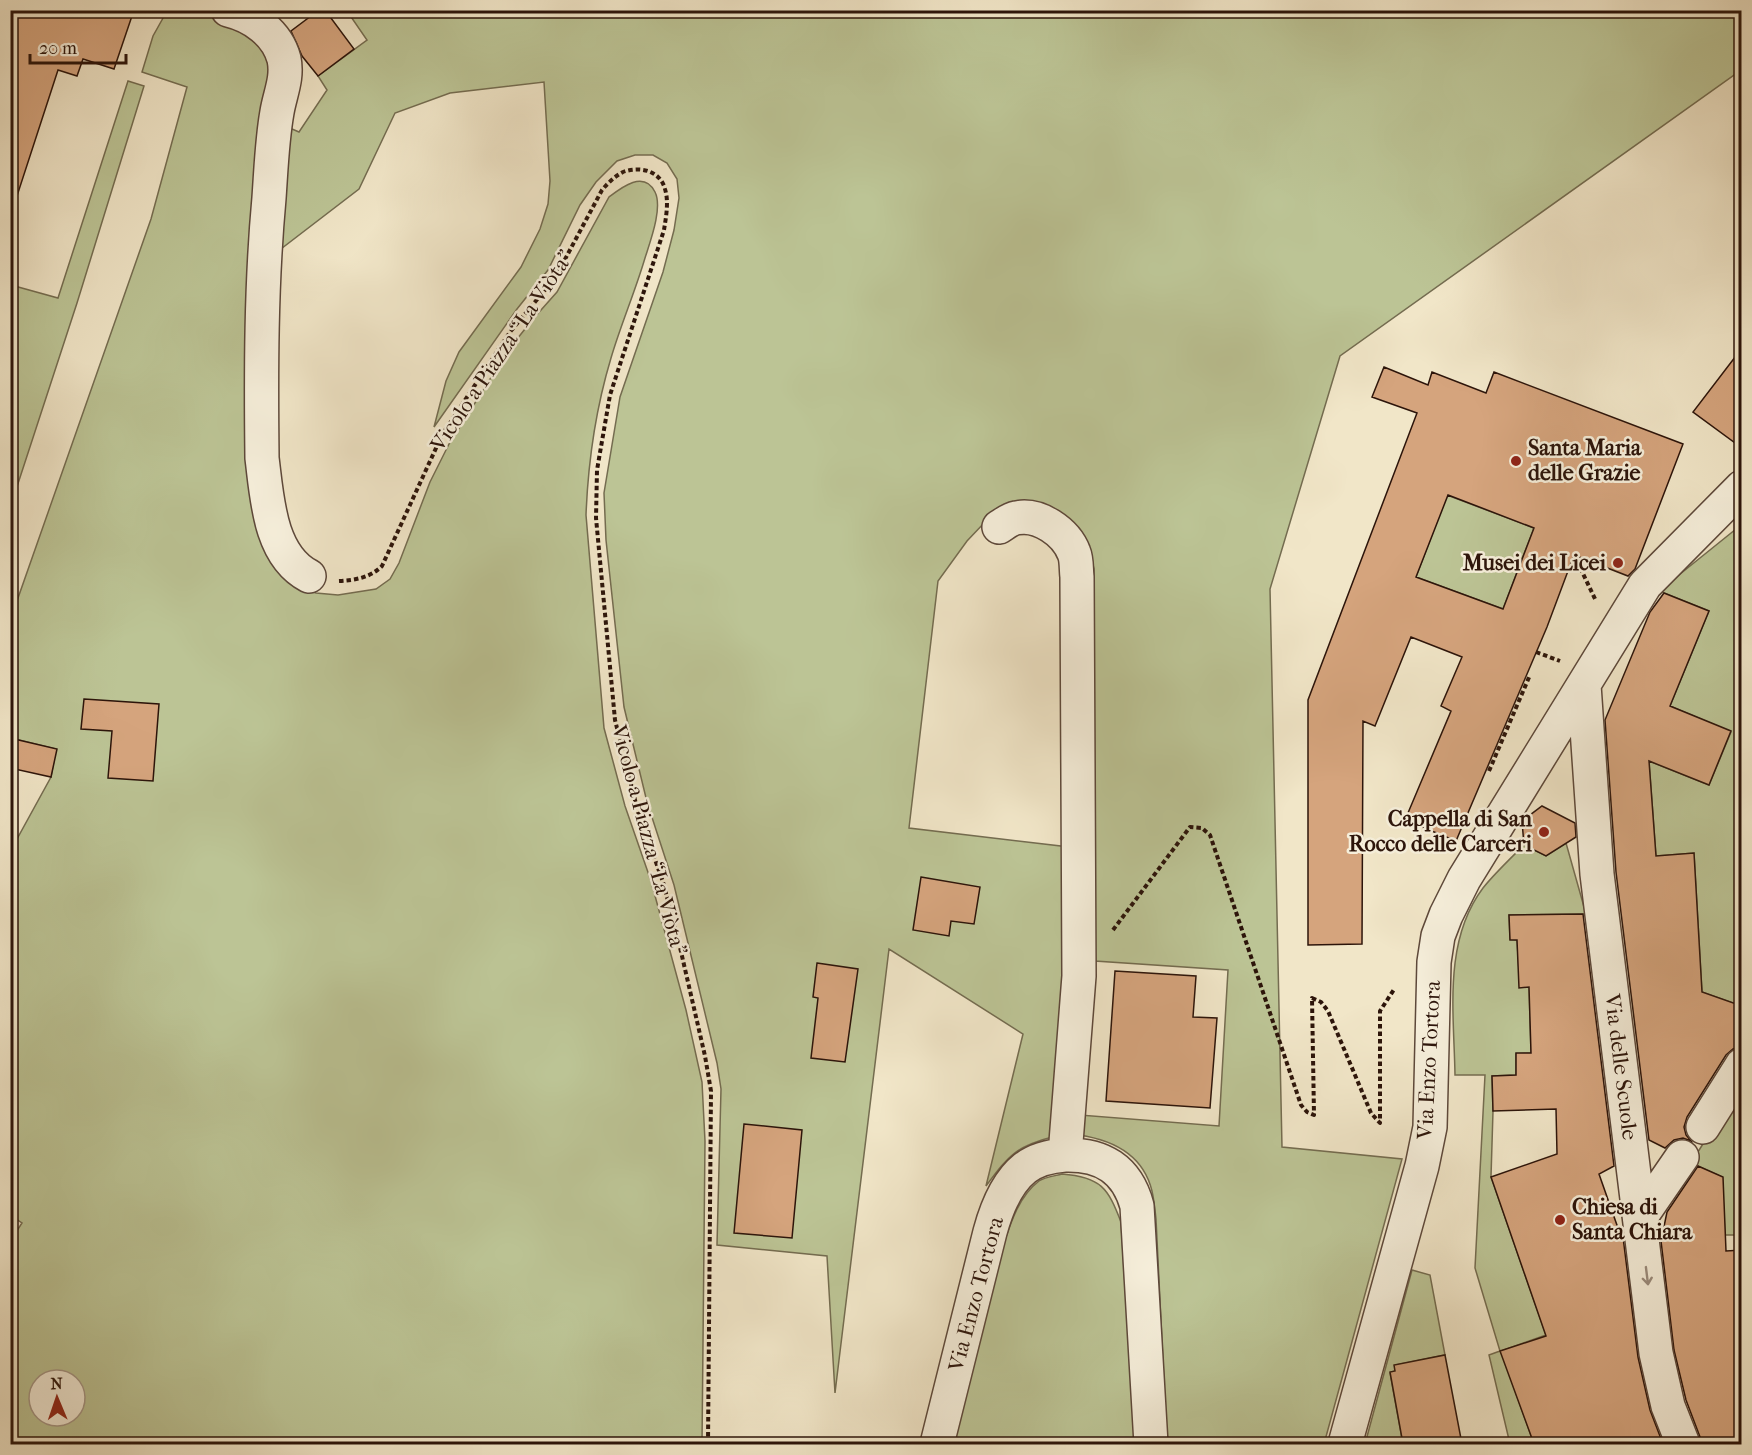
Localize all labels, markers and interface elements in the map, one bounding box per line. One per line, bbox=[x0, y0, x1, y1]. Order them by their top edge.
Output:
scale bar bbox=[30, 27, 126, 65]
text: 20 m bbox=[39, 38, 77, 59]
street label: Vicolo a Piazza “La Viòta” bbox=[424, 246, 579, 457]
place label: Santa Maria delle Grazie bbox=[1528, 435, 1642, 486]
marker: Santa Maria delle Grazie bbox=[1509, 454, 1523, 468]
place label: Musei dei Licei bbox=[1462, 550, 1606, 576]
marker: Musei dei Licei bbox=[1611, 556, 1625, 570]
street label: Vicolo a Piazza “La Viòta” bbox=[606, 721, 692, 958]
place label: Cappella di San Rocco delle Carceri bbox=[1349, 806, 1532, 857]
marker: Cappella di San Rocco delle Carceri bbox=[1537, 825, 1551, 839]
street label: Via Enzo Tortora bbox=[1412, 979, 1446, 1141]
street label: Via delle Scuole bbox=[1599, 991, 1643, 1142]
place label: Chiesa di Santa Chiara bbox=[1572, 1194, 1693, 1245]
street label: Via Enzo Tortora bbox=[943, 1213, 1009, 1375]
marker: Chiesa di Santa Chiara bbox=[1553, 1213, 1567, 1227]
one-way arrow bbox=[1642, 1265, 1653, 1285]
north arrow bbox=[27, 1368, 87, 1428]
text: N bbox=[50, 1374, 64, 1393]

